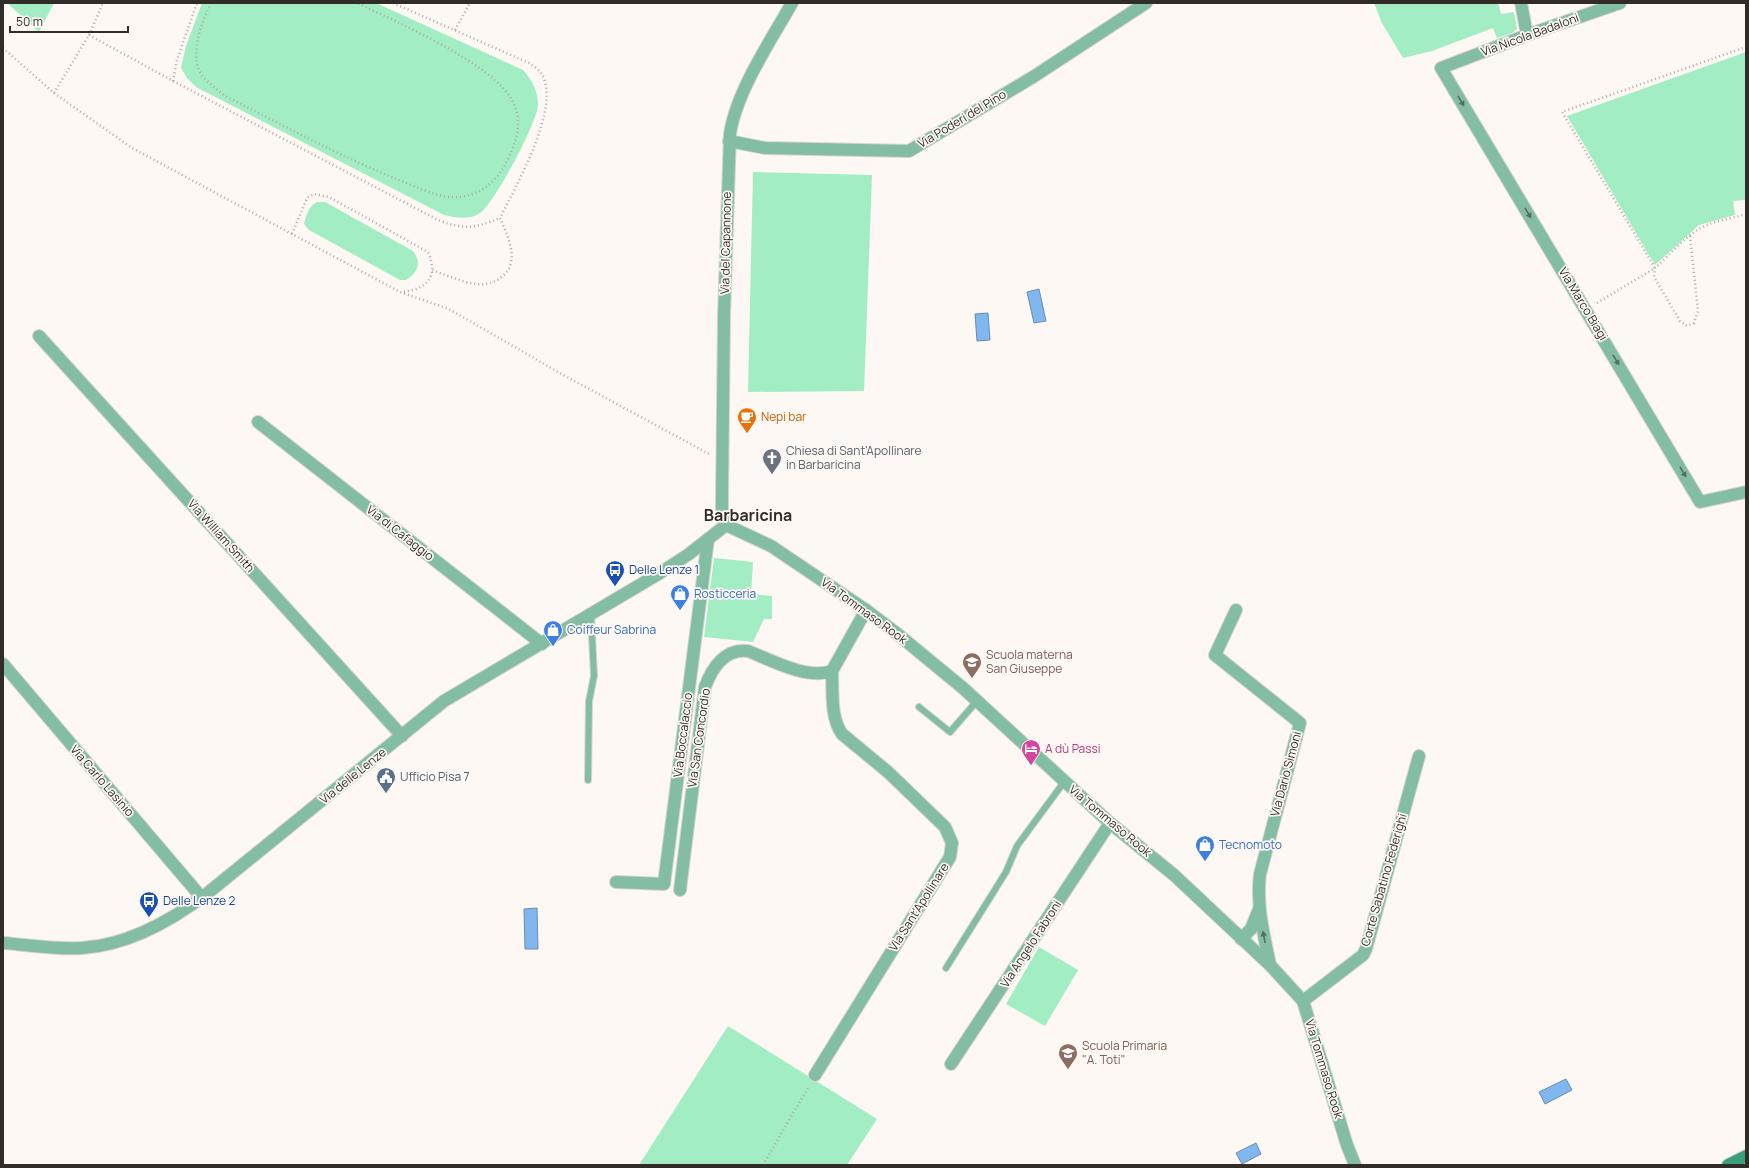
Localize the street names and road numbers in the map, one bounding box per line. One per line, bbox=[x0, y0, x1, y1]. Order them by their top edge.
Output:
street label: Via Nicola Badaloni bbox=[1479, 9, 1581, 60]
street label: Via Poderi del Pino bbox=[914, 85, 1009, 152]
street label: Via del Capannone bbox=[716, 192, 735, 294]
street label: Via Marco Biagi bbox=[1555, 264, 1612, 343]
street label: Via William Smith bbox=[184, 496, 259, 576]
street label: Via di Cafaggio bbox=[363, 501, 438, 564]
street label: Via Tommaso Rook bbox=[818, 574, 912, 648]
street label: Via San Concordio bbox=[683, 687, 714, 789]
street label: Via Boccalaccio bbox=[669, 692, 696, 778]
street label: Via Dario Simoni bbox=[1266, 729, 1305, 818]
street label: Via Carlo Lasinio bbox=[67, 741, 138, 820]
street label: Via delle Lenze bbox=[316, 744, 390, 808]
street label: Via Tommaso Rook bbox=[1066, 781, 1156, 861]
street label: Corte Sabatino Federighi bbox=[1356, 812, 1411, 948]
street label: Via Sant'Apollinare bbox=[885, 859, 953, 954]
street label: Via Angelo Fabroni bbox=[996, 897, 1065, 991]
street label: Via Tommaso Rook bbox=[1301, 1017, 1348, 1121]

